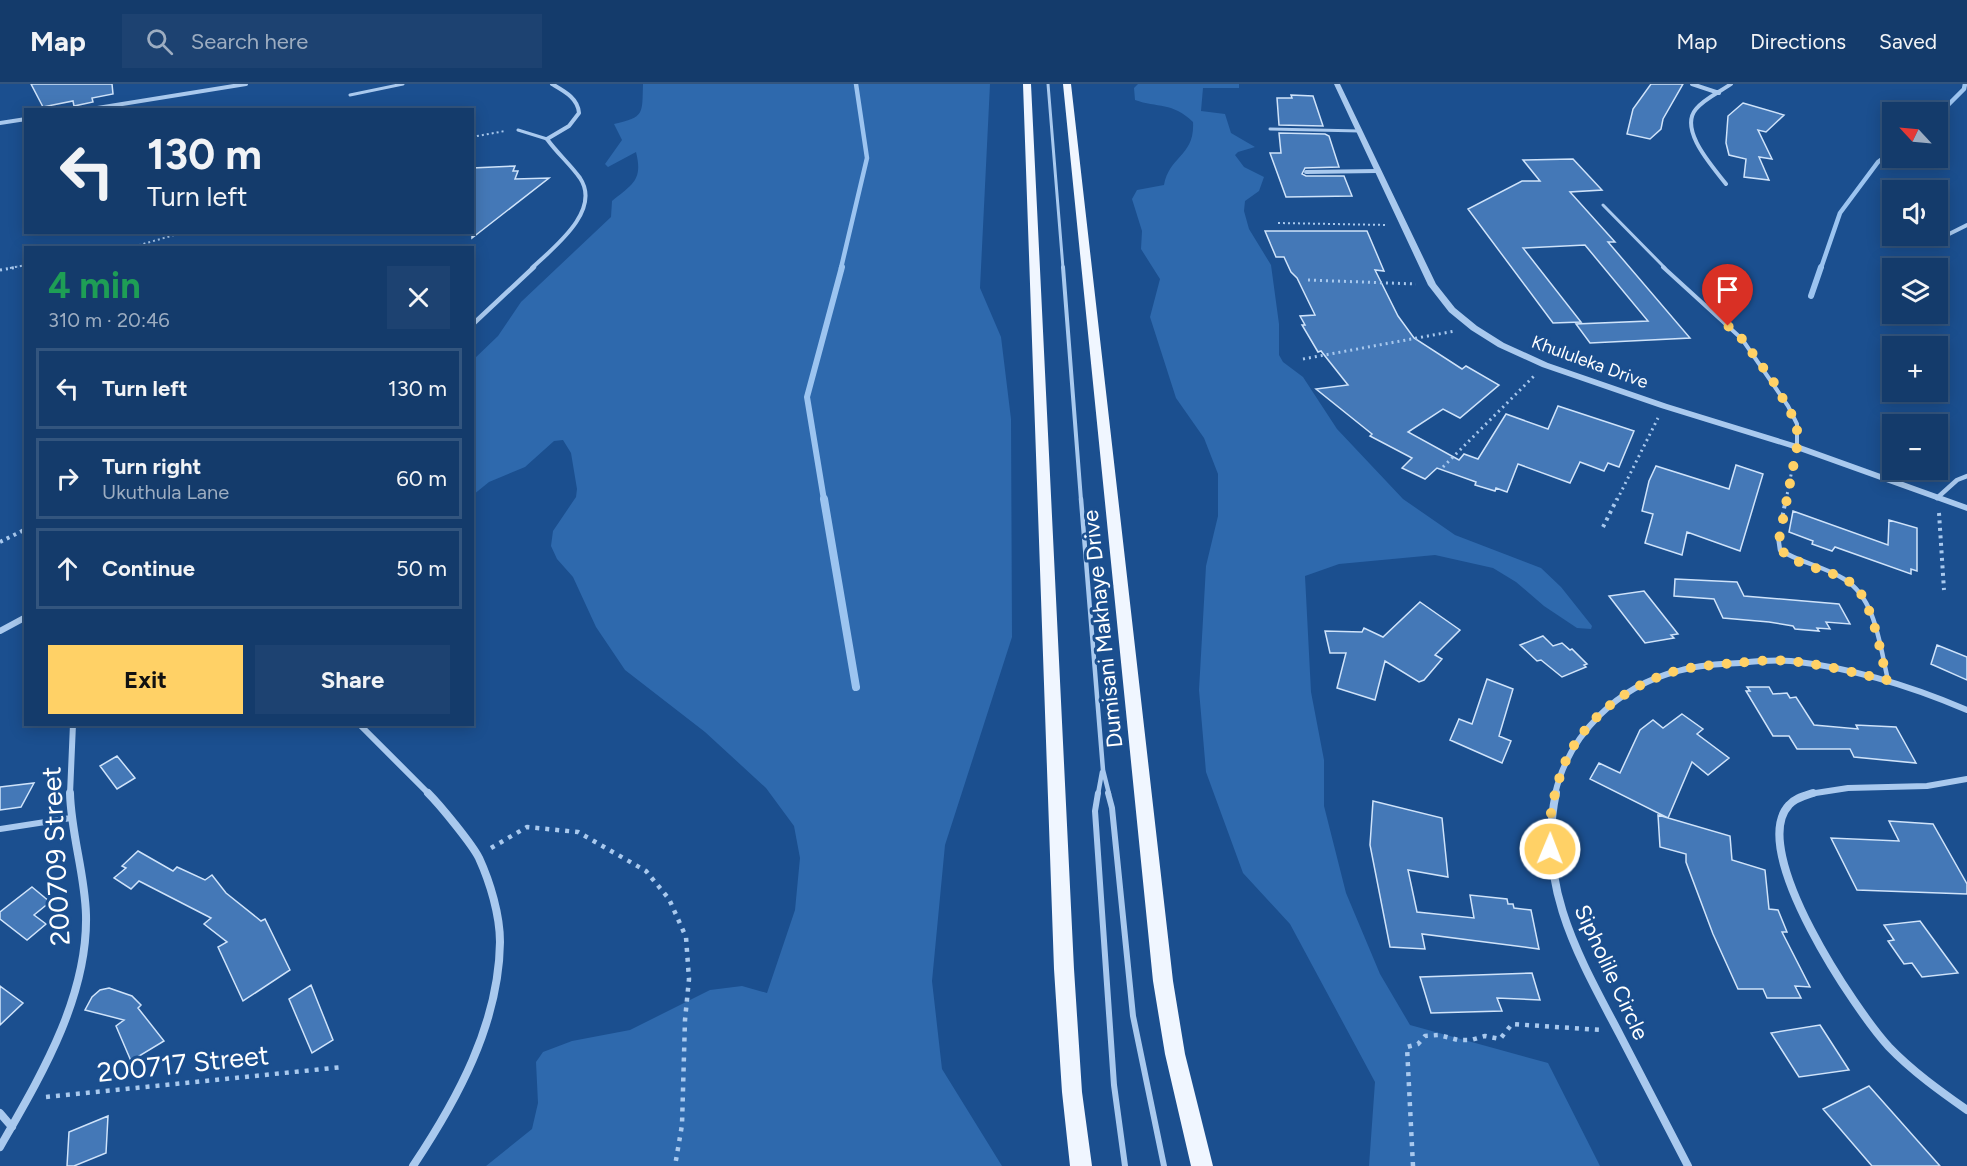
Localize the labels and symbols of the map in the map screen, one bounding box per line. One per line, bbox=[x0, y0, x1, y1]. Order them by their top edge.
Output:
north arrow bbox=[1882, 102, 1948, 168]
pin bbox=[1702, 264, 1753, 326]
street label: Khululeka Drive bbox=[1529, 331, 1652, 393]
street label: Dumisani Makhaye Drive bbox=[1077, 509, 1128, 749]
street label: 200709 Street bbox=[34, 766, 77, 946]
position arrow bbox=[1518, 817, 1582, 881]
street label: Sipholile Circle bbox=[1568, 900, 1655, 1044]
street label: 200717 Street bbox=[96, 1038, 270, 1089]

